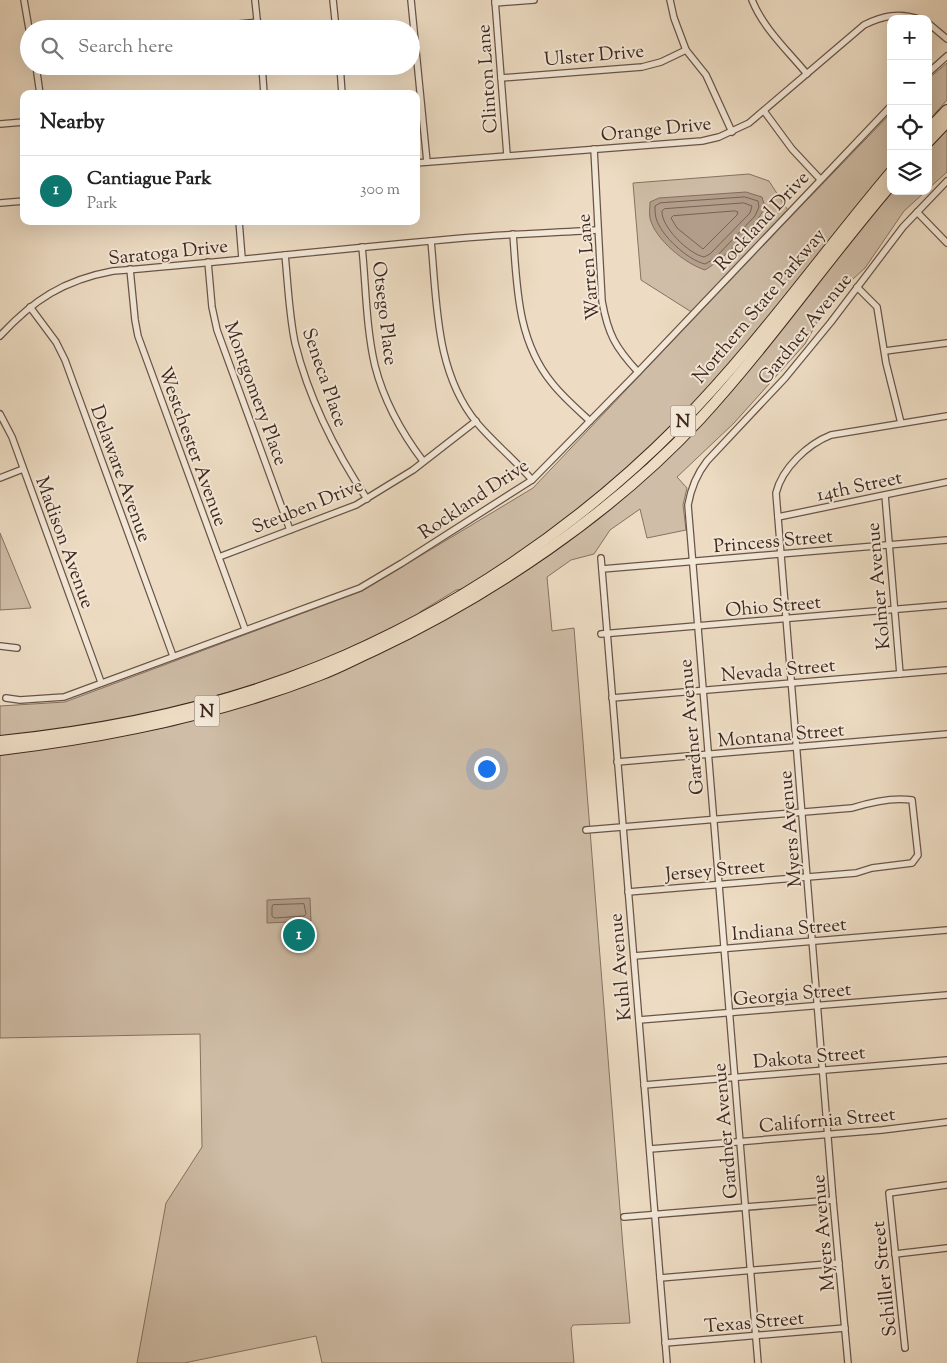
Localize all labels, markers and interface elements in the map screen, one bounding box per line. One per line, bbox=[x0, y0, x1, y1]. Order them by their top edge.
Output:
map controls bbox=[887, 15, 932, 195]
button: + bbox=[887, 15, 932, 60]
search box bbox=[20, 20, 420, 75]
street label: Clinton Lane bbox=[471, 23, 506, 134]
icon: search bbox=[38, 34, 66, 62]
text: Search here bbox=[78, 34, 173, 61]
street label: Ulster Drive bbox=[543, 39, 646, 74]
button: − bbox=[887, 60, 932, 105]
button: locate bbox=[887, 105, 932, 150]
text: Nearby bbox=[40, 108, 105, 138]
street label: Orange Drive bbox=[600, 111, 713, 150]
button: layers bbox=[887, 150, 932, 195]
text: Cantiague Park bbox=[87, 166, 212, 193]
street label: Rockland Drive bbox=[709, 166, 816, 278]
text: 1 bbox=[53, 179, 59, 202]
text: 300 m bbox=[360, 179, 400, 202]
text: Park bbox=[87, 193, 118, 216]
street label: Warren Lane bbox=[571, 212, 608, 321]
street label: Northern State Parkway bbox=[687, 223, 833, 390]
street label: Saratoga Drive bbox=[107, 234, 230, 273]
street label: Otsego Place bbox=[364, 260, 403, 367]
street label: Gardner Avenue bbox=[753, 268, 859, 391]
street label: Montgomery Place bbox=[216, 318, 293, 470]
street label: Seneca Place bbox=[294, 325, 353, 431]
street label: Westchester Avenue bbox=[150, 363, 233, 530]
street label: Delaware Avenue bbox=[82, 402, 157, 546]
road number: N bbox=[670, 406, 696, 436]
street label: Rockland Drive bbox=[414, 453, 535, 547]
street label: 14th Street bbox=[814, 465, 905, 510]
street label: Madison Avenue bbox=[27, 473, 100, 613]
street label: Steuben Drive bbox=[248, 473, 368, 542]
street label: Kolmer Avenue bbox=[860, 521, 898, 650]
street label: Princess Street bbox=[713, 524, 834, 561]
street label: Ohio Street bbox=[724, 590, 823, 625]
street label: Nevada Street bbox=[720, 653, 837, 690]
street label: Gardner Avenue bbox=[673, 658, 712, 796]
road number: N bbox=[194, 696, 220, 726]
street label: Montana Street bbox=[717, 717, 846, 755]
your location bbox=[474, 756, 500, 782]
street label: Myers Avenue bbox=[773, 769, 810, 888]
street label: Jersey Street bbox=[663, 854, 767, 889]
street label: Kuhl Avenue bbox=[603, 912, 640, 1022]
street label: Indiana Street bbox=[731, 912, 848, 949]
pin: 1 bbox=[283, 916, 315, 954]
street label: Georgia Street bbox=[732, 977, 853, 1014]
street label: Dakota Street bbox=[752, 1040, 867, 1077]
street label: Gardner Avenue bbox=[707, 1062, 746, 1200]
street label: California Street bbox=[758, 1102, 897, 1141]
street label: Myers Avenue bbox=[806, 1173, 843, 1292]
street label: Schiller Street bbox=[866, 1219, 905, 1338]
street label: Texas Street bbox=[703, 1306, 806, 1341]

